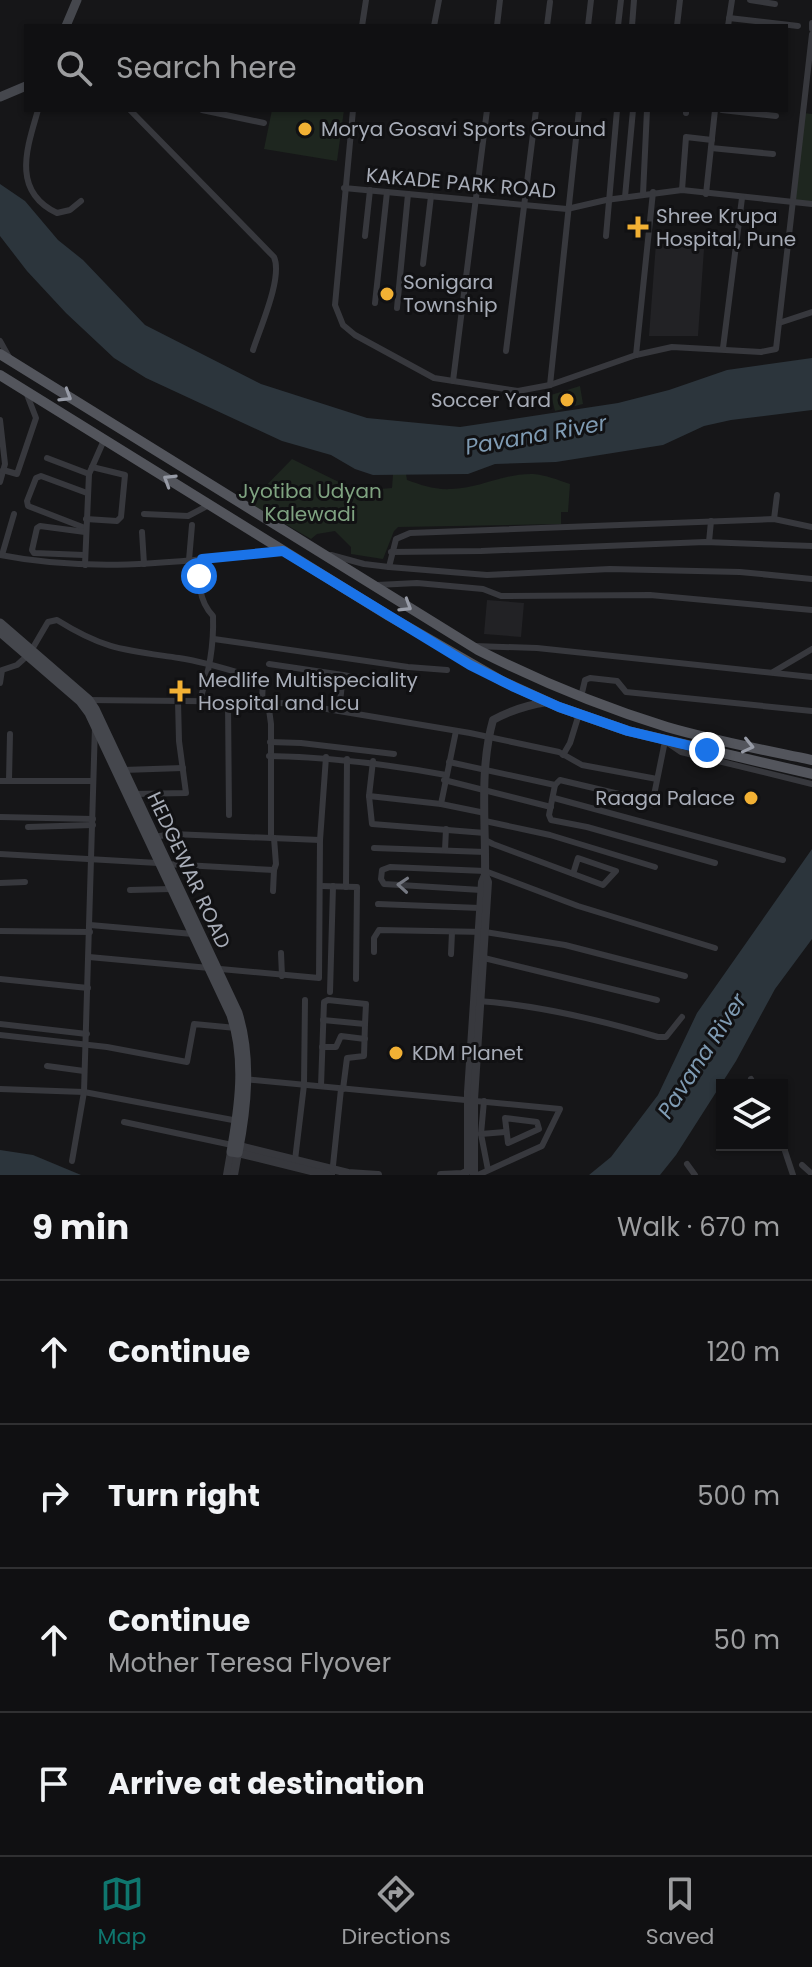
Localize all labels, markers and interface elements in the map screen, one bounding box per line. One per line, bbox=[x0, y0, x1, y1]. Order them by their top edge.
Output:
search box bbox=[24, 24, 788, 112]
icon: search bbox=[52, 46, 96, 90]
text: Search here bbox=[116, 46, 297, 89]
place label: Morya Gosavi Sports Ground bbox=[321, 115, 606, 143]
marker: Morya Gosavi Sports Ground bbox=[296, 120, 314, 138]
street label: KAKADE PARK ROAD bbox=[365, 161, 557, 205]
place label: Shree Krupa Hospital, Pune bbox=[656, 202, 796, 253]
marker: Shree Krupa Hospital, Pune bbox=[627, 216, 649, 238]
place label: Sonigara Township bbox=[403, 268, 498, 319]
marker: Sonigara Township bbox=[378, 285, 396, 303]
place label: Soccer Yard bbox=[431, 386, 551, 414]
one-way arrow bbox=[57, 387, 72, 402]
marker: Soccer Yard bbox=[558, 391, 576, 409]
water label: Pavana River bbox=[463, 407, 610, 463]
one-way arrow bbox=[163, 475, 178, 490]
park label: Jyotiba Udyan Kalewadi bbox=[238, 477, 382, 528]
route start bbox=[181, 558, 217, 594]
one-way arrow bbox=[397, 596, 412, 611]
place label: Medlife Multispeciality Hospital and Icu bbox=[198, 666, 418, 717]
marker: Medlife Multispeciality Hospital and Icu bbox=[169, 680, 191, 702]
route end bbox=[689, 732, 725, 768]
one-way arrow bbox=[741, 737, 755, 754]
place label: Raaga Palace bbox=[595, 784, 735, 812]
street label: HEDGEWAR ROAD bbox=[140, 787, 238, 953]
marker: Raaga Palace bbox=[742, 789, 760, 807]
one-way arrow bbox=[396, 877, 409, 894]
water label: Pavana River bbox=[650, 987, 754, 1125]
place label: KDM Planet bbox=[412, 1039, 523, 1067]
marker: KDM Planet bbox=[387, 1044, 405, 1062]
map controls bbox=[716, 1079, 788, 1151]
button: layers bbox=[716, 1079, 788, 1151]
text: 9 min bbox=[32, 1203, 129, 1251]
text: Walk · 670 m bbox=[617, 1209, 780, 1245]
icon: ahead bbox=[32, 1330, 76, 1374]
text: Continue bbox=[108, 1330, 250, 1373]
text: 120 m bbox=[707, 1334, 780, 1370]
icon: right bbox=[32, 1474, 76, 1518]
text: Turn right bbox=[108, 1474, 260, 1517]
text: 500 m bbox=[697, 1478, 780, 1514]
text: Continue bbox=[108, 1599, 250, 1642]
icon: ahead bbox=[32, 1618, 76, 1662]
text: 50 m bbox=[714, 1622, 780, 1658]
text: Mother Teresa Flyover bbox=[108, 1645, 391, 1681]
icon: arrive bbox=[32, 1762, 76, 1806]
text: Arrive at destination bbox=[108, 1762, 425, 1805]
tab: Map bbox=[98, 1872, 146, 1953]
tab: Directions bbox=[341, 1872, 451, 1953]
tab: Saved bbox=[646, 1872, 714, 1953]

